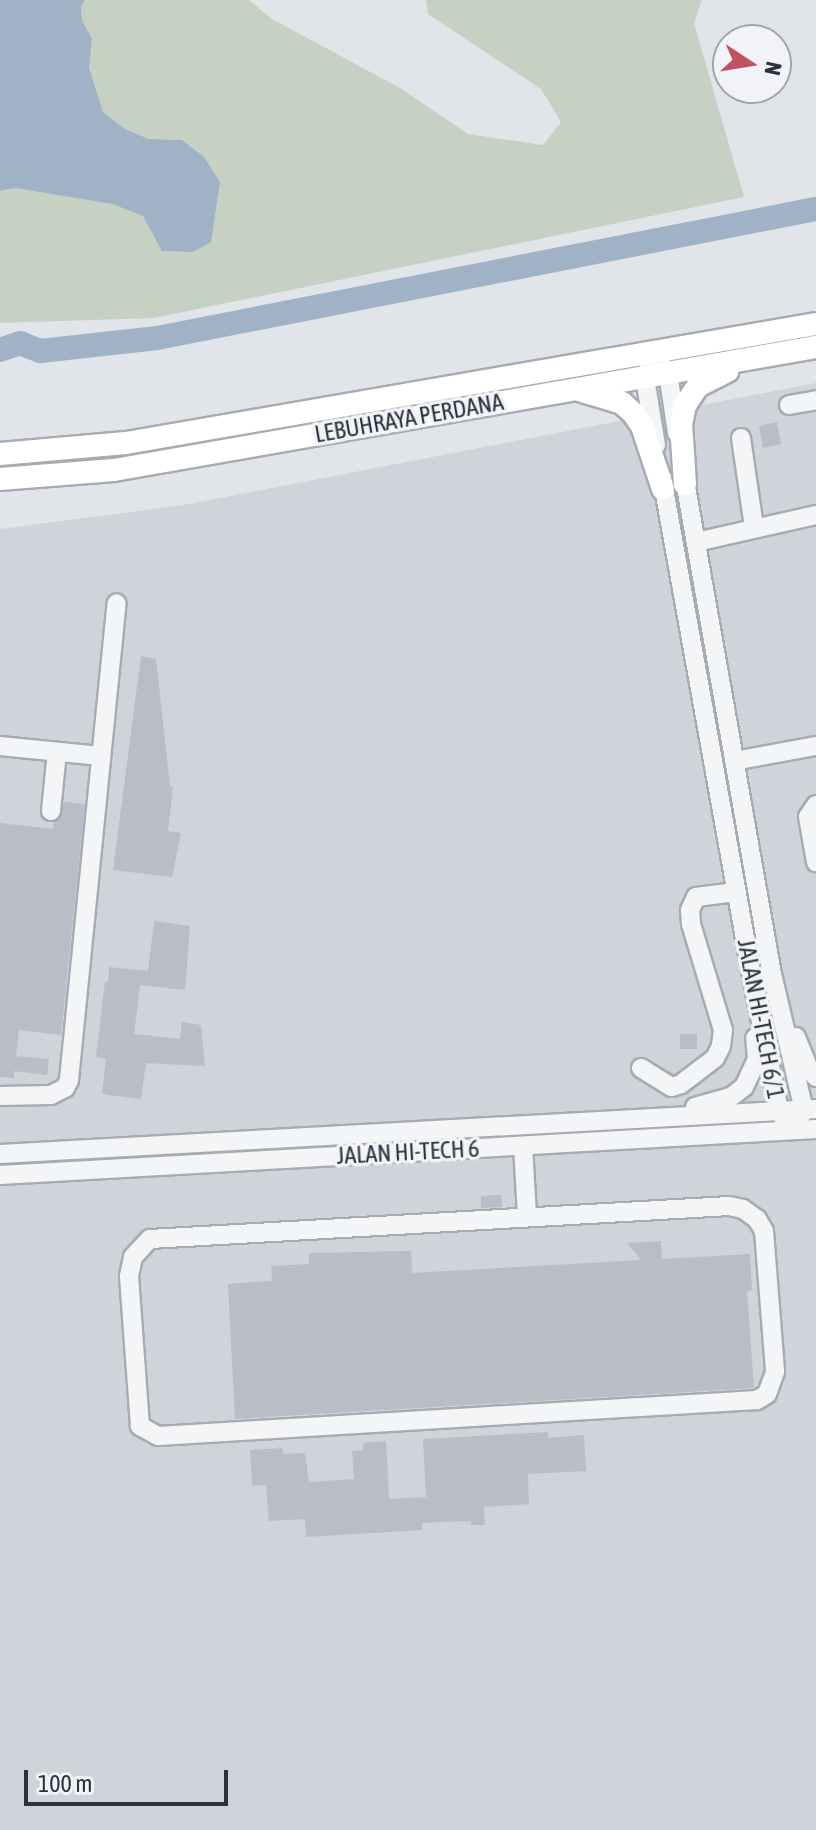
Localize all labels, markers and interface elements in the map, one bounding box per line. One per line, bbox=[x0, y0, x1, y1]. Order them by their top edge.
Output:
north arrow bbox=[712, 24, 792, 104]
text: N bbox=[759, 60, 788, 78]
street label: LEBUHRAYA PERDANA bbox=[312, 387, 506, 449]
street label: JALAN HI-TECH 6/1 bbox=[731, 937, 791, 1101]
street label: JALAN HI-TECH 6 bbox=[336, 1134, 480, 1170]
scale bar bbox=[28, 1754, 232, 1804]
text: 100 m bbox=[38, 1770, 92, 1797]

